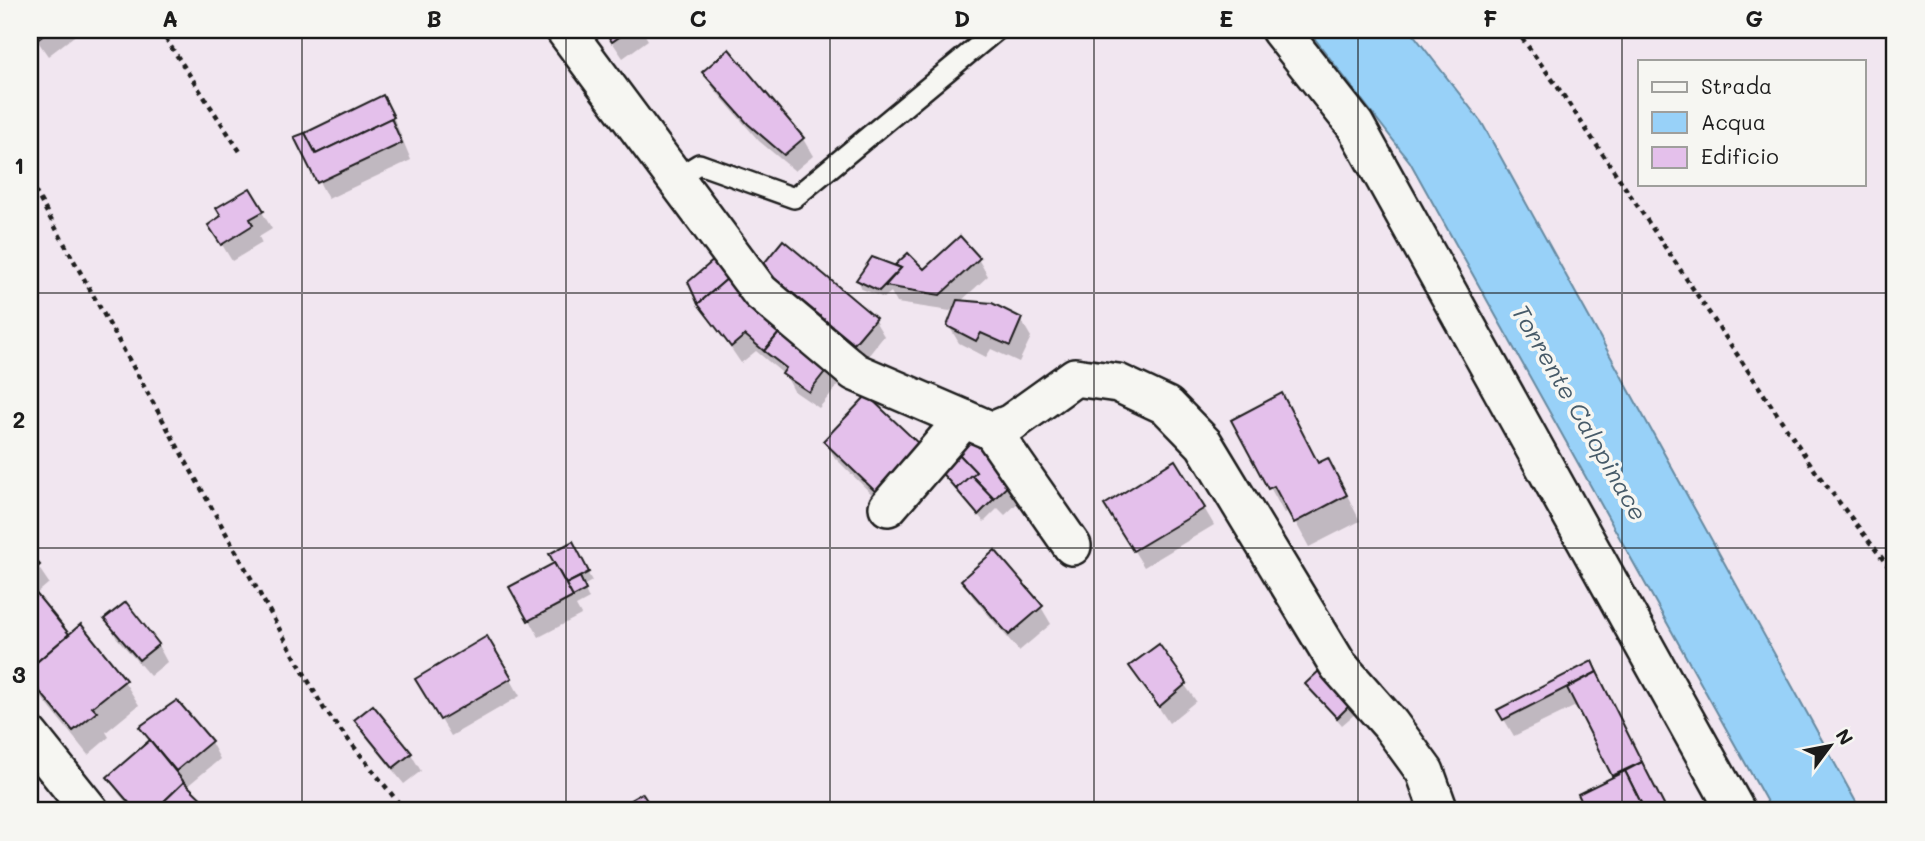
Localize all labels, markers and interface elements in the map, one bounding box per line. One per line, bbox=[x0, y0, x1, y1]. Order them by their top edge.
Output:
text: A bbox=[162, 3, 178, 33]
text: B bbox=[426, 3, 442, 33]
text: C bbox=[689, 3, 707, 33]
text: D bbox=[954, 3, 970, 33]
text: E bbox=[1219, 3, 1233, 33]
text: F bbox=[1483, 3, 1497, 33]
text: G bbox=[1745, 3, 1763, 33]
legend bbox=[1638, 60, 1866, 186]
text: Strada bbox=[1701, 72, 1772, 99]
text: Acqua bbox=[1701, 108, 1766, 135]
text: Edificio bbox=[1701, 142, 1779, 169]
text: 1 bbox=[14, 150, 24, 180]
water label: Torrente Calopinace bbox=[1506, 299, 1655, 526]
text: 2 bbox=[13, 404, 25, 434]
text: 3 bbox=[12, 659, 26, 689]
north arrow bbox=[1796, 712, 1866, 782]
text: N bbox=[1830, 724, 1859, 749]

